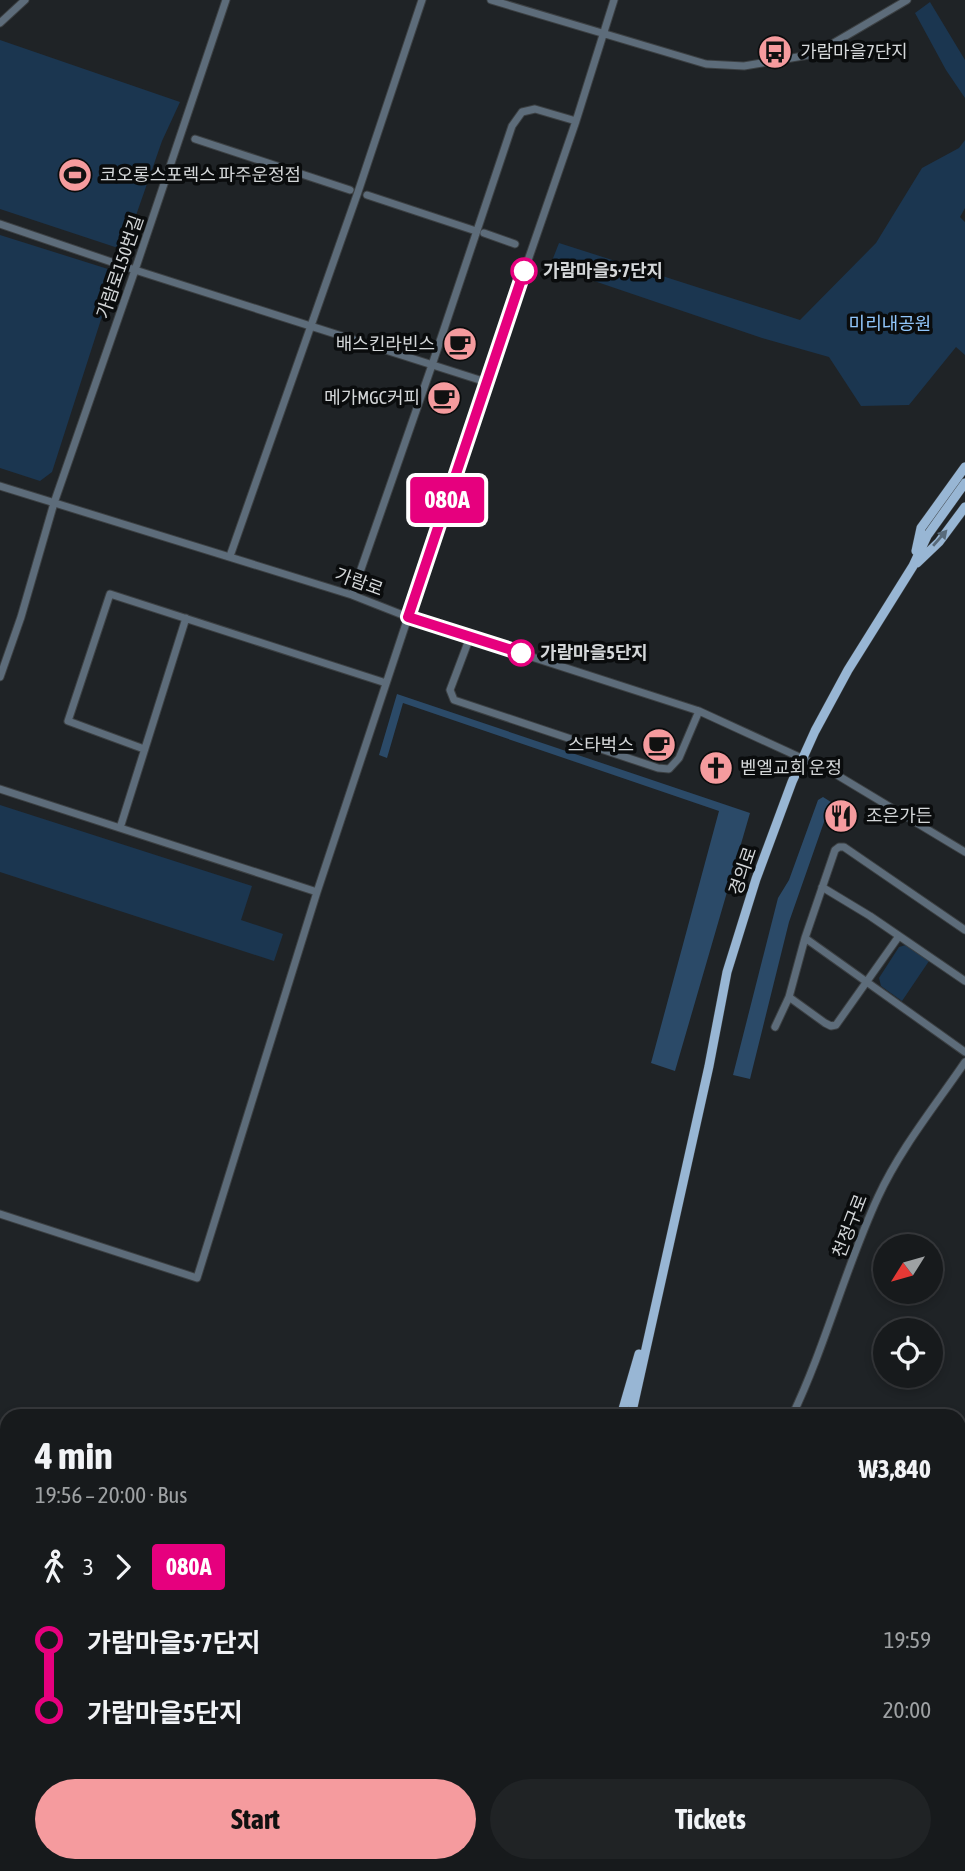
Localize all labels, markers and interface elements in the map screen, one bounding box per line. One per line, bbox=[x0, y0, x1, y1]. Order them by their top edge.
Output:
bus stop icon: 가람마을7단지 bbox=[756, 33, 794, 71]
place label: 가람마을7단지 bbox=[800, 41, 908, 62]
sports icon: 코오롱스포렉스 파주운정점 bbox=[56, 156, 94, 194]
place label: 코오롱스포렉스 파주운정점 bbox=[100, 164, 301, 185]
street label: 가람로150번길 bbox=[92, 212, 147, 321]
marker: 가람마을5·7단지 bbox=[511, 258, 537, 284]
place label: 가람마을5·7단지 bbox=[543, 260, 663, 281]
park label: 미리내공원 bbox=[849, 313, 931, 334]
cafe icon: 배스킨라빈스 bbox=[441, 325, 479, 363]
place label: 배스킨라빈스 bbox=[336, 333, 435, 354]
cafe icon: 메가MGC커피 bbox=[425, 379, 463, 417]
place label: 메가MGC커피 bbox=[324, 387, 420, 408]
line badge: 080A bbox=[398, 477, 496, 523]
text: 080A bbox=[424, 486, 470, 513]
one-way arrow bbox=[932, 529, 948, 547]
street label: 가람로 bbox=[332, 563, 386, 600]
marker: 가람마을5단지 bbox=[508, 640, 534, 666]
place label: 가람마을5단지 bbox=[540, 642, 648, 663]
cafe icon: 스타벅스 bbox=[640, 726, 678, 764]
place label: 스타벅스 bbox=[568, 734, 634, 755]
church icon: 벧엘교회 운정 bbox=[697, 749, 735, 787]
place label: 벧엘교회 운정 bbox=[740, 757, 842, 778]
restaurant icon: 조은가든 bbox=[822, 797, 860, 835]
place label: 조은가든 bbox=[866, 805, 932, 826]
street label: 경의로 bbox=[725, 844, 761, 898]
street label: 천정구로 bbox=[828, 1191, 871, 1261]
north arrow bbox=[873, 1234, 943, 1304]
map controls bbox=[873, 1234, 943, 1388]
button: locate bbox=[873, 1318, 943, 1388]
text: 4 min bbox=[35, 1434, 113, 1477]
text: ₩3,840 bbox=[859, 1454, 931, 1484]
text: 19:56 – 20:00 · Bus bbox=[35, 1482, 187, 1508]
icon: walk bbox=[35, 1548, 73, 1586]
icon: forward bbox=[104, 1548, 142, 1586]
text: 080A bbox=[166, 1553, 211, 1580]
text: 3 bbox=[83, 1554, 94, 1580]
text: 19:59 bbox=[884, 1627, 931, 1653]
text: 가람마을5·7단지 bbox=[87, 1628, 261, 1658]
text: 20:00 bbox=[883, 1697, 931, 1723]
text: 가람마을5단지 bbox=[87, 1698, 243, 1728]
button: Start bbox=[35, 1779, 476, 1859]
button: Tickets bbox=[490, 1779, 931, 1859]

